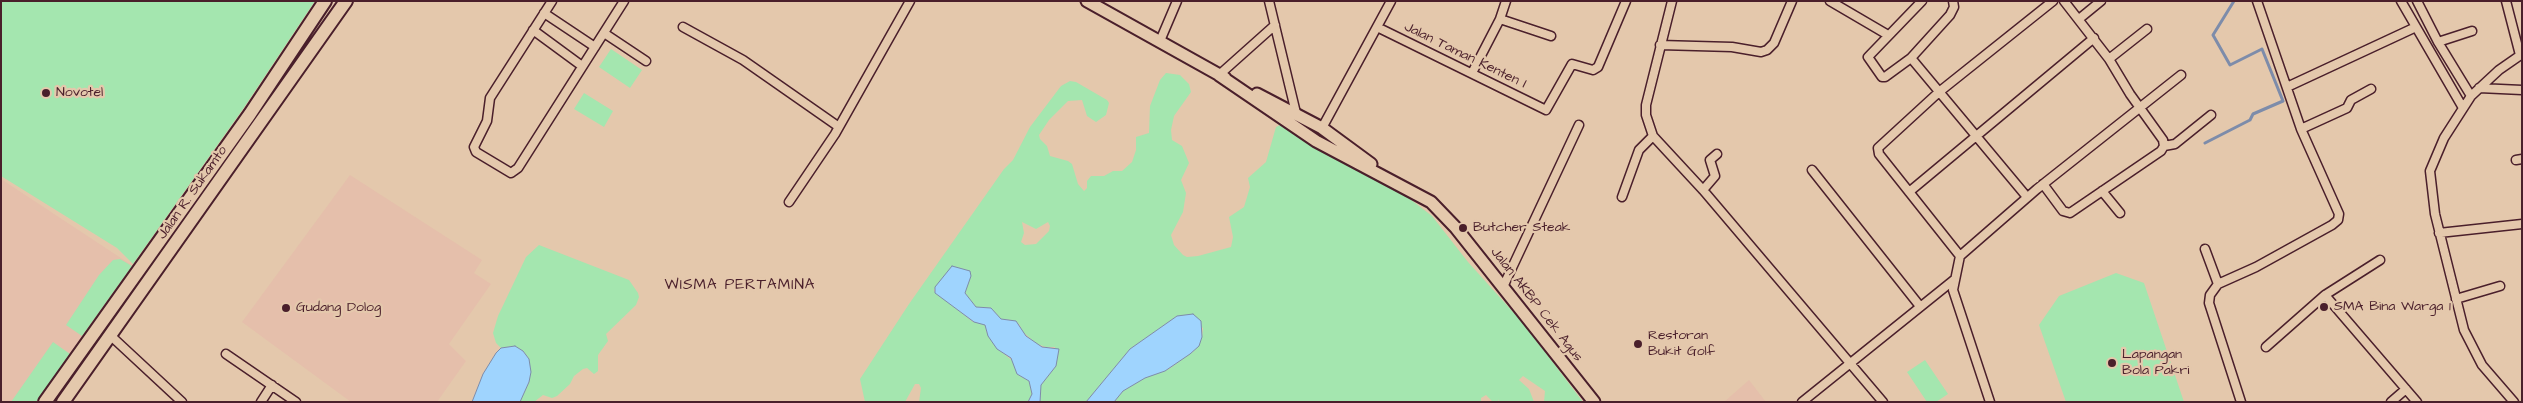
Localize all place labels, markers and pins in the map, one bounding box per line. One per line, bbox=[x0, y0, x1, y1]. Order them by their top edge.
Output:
place label: Novotel bbox=[56, 85, 103, 101]
marker: Novotel bbox=[40, 87, 52, 99]
place label: Butcher Steak bbox=[1473, 220, 1570, 236]
marker: Butcher Steak bbox=[1457, 222, 1469, 234]
place label: SMA Bina Warga 1 bbox=[2334, 299, 2451, 315]
place label: Gudang Dolog bbox=[296, 300, 381, 316]
marker: SMA Bina Warga 1 bbox=[2318, 301, 2330, 313]
marker: Gudang Dolog bbox=[280, 302, 292, 314]
place label: Restoran Bukit Golf bbox=[1648, 328, 1715, 361]
marker: Restoran Bukit Golf bbox=[1632, 338, 1644, 350]
place label: Lapangan Bola Pakri bbox=[2122, 347, 2189, 380]
marker: Lapangan Bola Pakri bbox=[2106, 357, 2118, 369]

